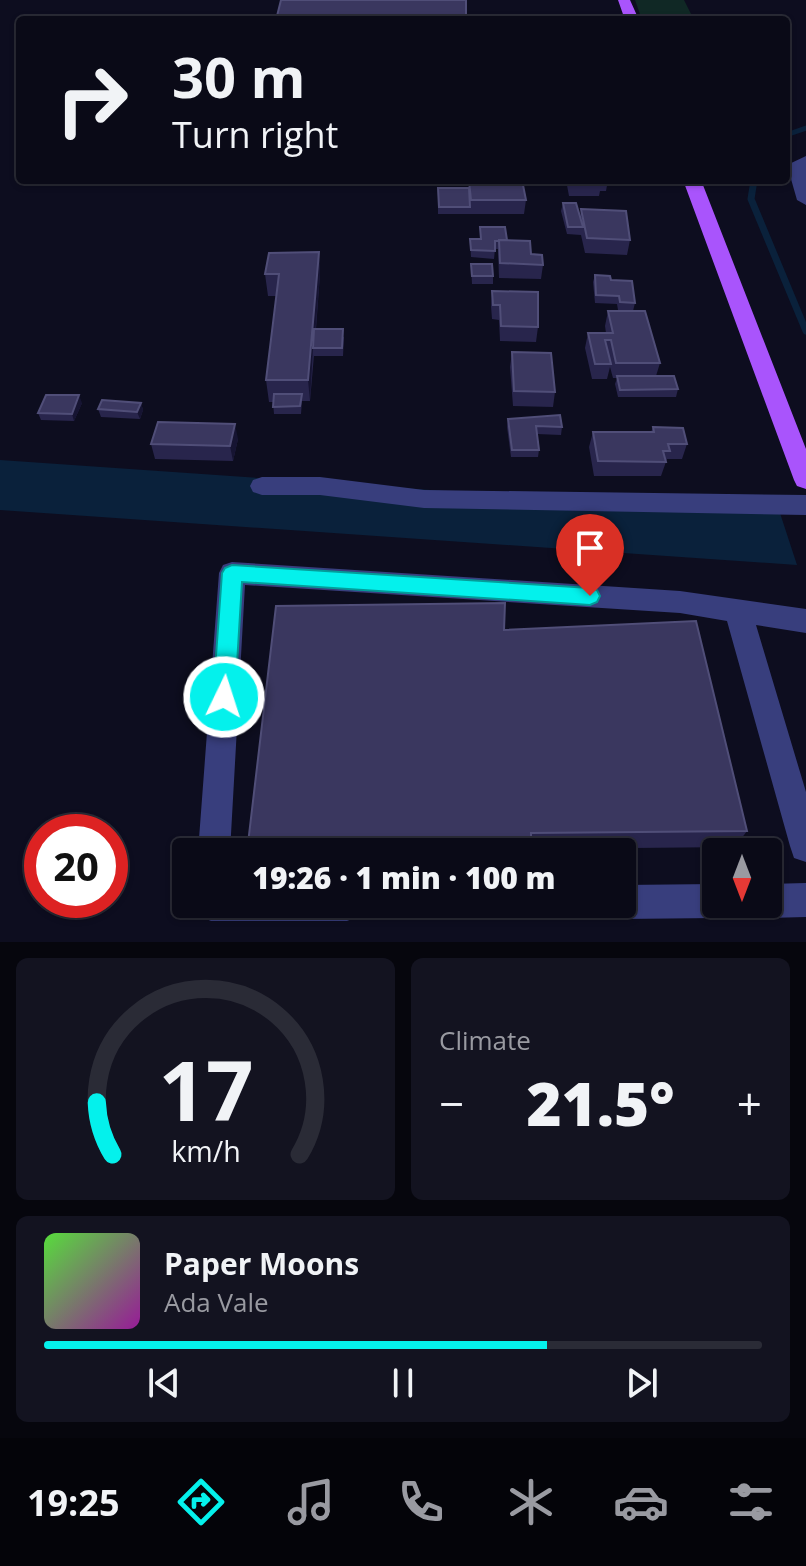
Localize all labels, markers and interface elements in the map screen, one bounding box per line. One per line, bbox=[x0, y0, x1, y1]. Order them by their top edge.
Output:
text: 30 m bbox=[172, 38, 306, 114]
icon: right bbox=[40, 48, 144, 152]
text: Turn right bbox=[172, 110, 338, 159]
pin bbox=[556, 514, 624, 596]
icon: arrive bbox=[568, 526, 612, 570]
position arrow bbox=[182, 655, 266, 739]
speed limit sign: 20 bbox=[24, 814, 128, 918]
north arrow bbox=[702, 838, 782, 918]
map controls bbox=[702, 838, 782, 918]
text: 19:26 · 1 min · 100 m bbox=[252, 857, 556, 898]
text: Climate bbox=[439, 1022, 531, 1058]
text: 17 bbox=[158, 1032, 253, 1145]
text: 21.5° bbox=[526, 1062, 675, 1144]
text: − bbox=[439, 1073, 464, 1133]
text: + bbox=[737, 1073, 762, 1133]
text: km/h bbox=[171, 1131, 240, 1170]
text: Paper Moons bbox=[164, 1243, 359, 1284]
text: Ada Vale bbox=[164, 1284, 269, 1320]
icon: previous bbox=[142, 1361, 186, 1405]
icon: pause bbox=[381, 1361, 425, 1405]
icon: next bbox=[620, 1361, 664, 1405]
icon: directions bbox=[173, 1474, 229, 1530]
icon: music bbox=[283, 1474, 339, 1530]
icon: phone bbox=[393, 1474, 449, 1530]
icon: climate bbox=[503, 1474, 559, 1530]
icon: car bbox=[613, 1474, 669, 1530]
icon: filters bbox=[723, 1474, 779, 1530]
text: 19:25 bbox=[27, 1478, 120, 1527]

